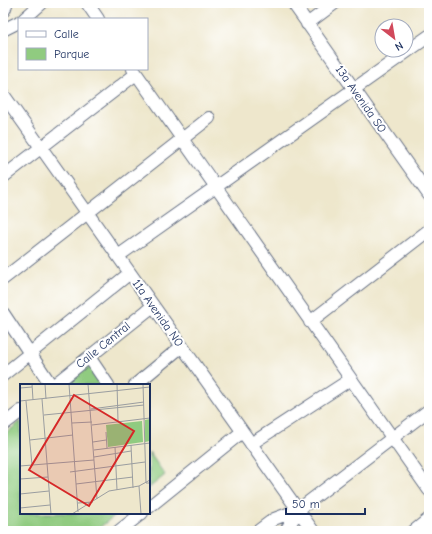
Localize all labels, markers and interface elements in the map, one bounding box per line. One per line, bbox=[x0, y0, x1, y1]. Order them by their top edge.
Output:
legend bbox=[18, 18, 148, 70]
north arrow bbox=[374, 18, 414, 58]
text: Calle bbox=[54, 27, 79, 41]
text: N bbox=[392, 39, 405, 54]
text: Parque bbox=[54, 47, 89, 61]
street label: 13a Avenida SO bbox=[333, 63, 390, 136]
street label: 11a Avenida NO bbox=[130, 277, 187, 350]
street label: Calle Central bbox=[73, 319, 133, 371]
inset map bbox=[20, 384, 150, 514]
scale bar bbox=[286, 490, 365, 516]
text: 50 m bbox=[292, 497, 320, 511]

